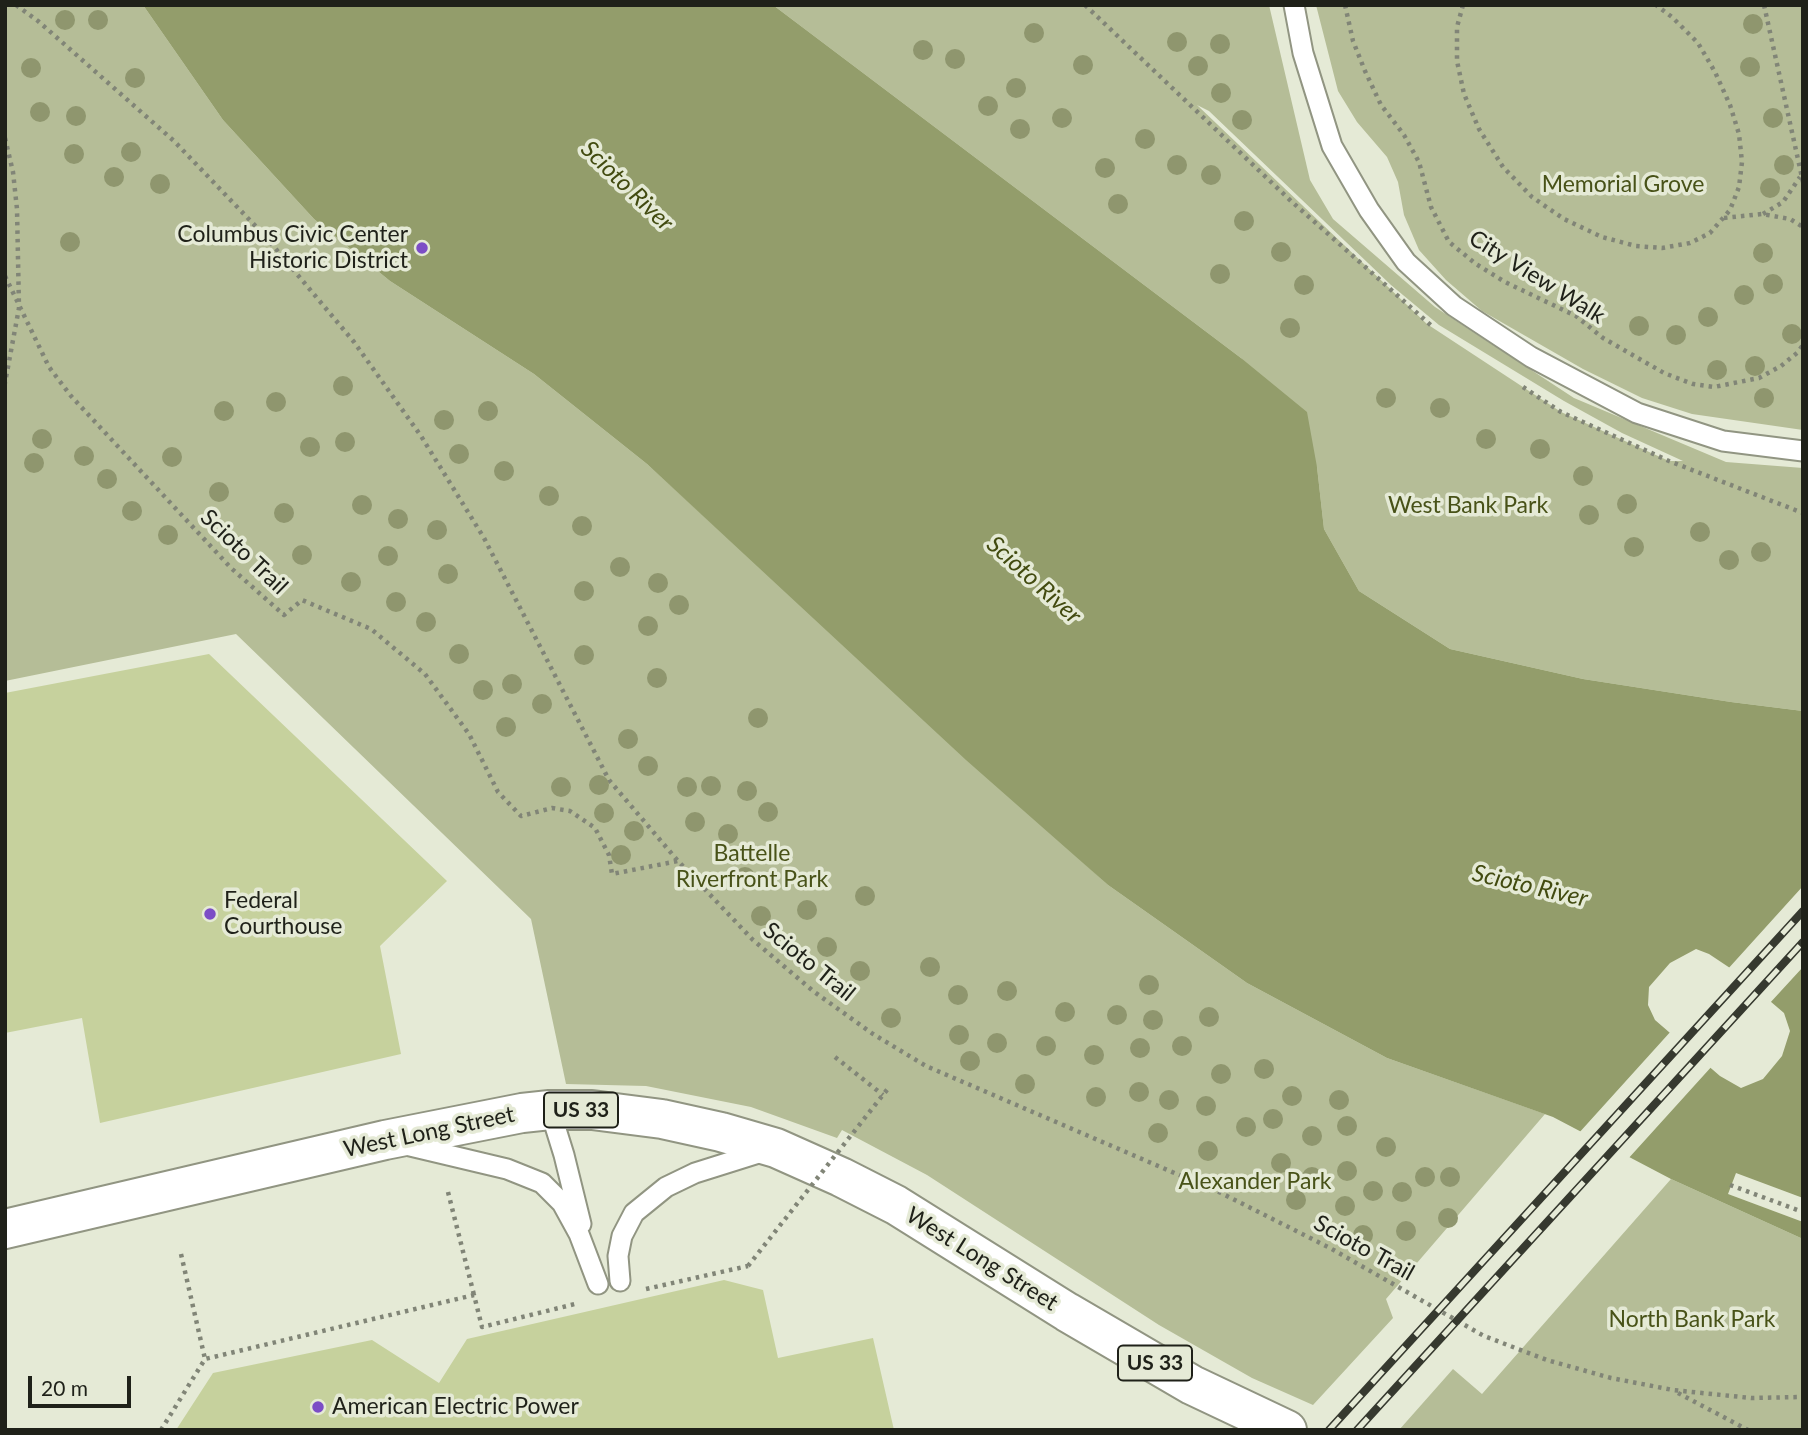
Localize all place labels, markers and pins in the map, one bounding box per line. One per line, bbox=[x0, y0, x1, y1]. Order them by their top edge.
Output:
place label: Columbus Civic Center Historic District bbox=[177, 221, 408, 275]
marker: Columbus Civic Center Historic District bbox=[414, 240, 430, 256]
place label: Federal Courthouse bbox=[224, 887, 342, 941]
marker: Federal Courthouse bbox=[202, 906, 218, 922]
place label: American Electric Power bbox=[332, 1393, 579, 1421]
marker: American Electric Power bbox=[310, 1399, 326, 1415]

